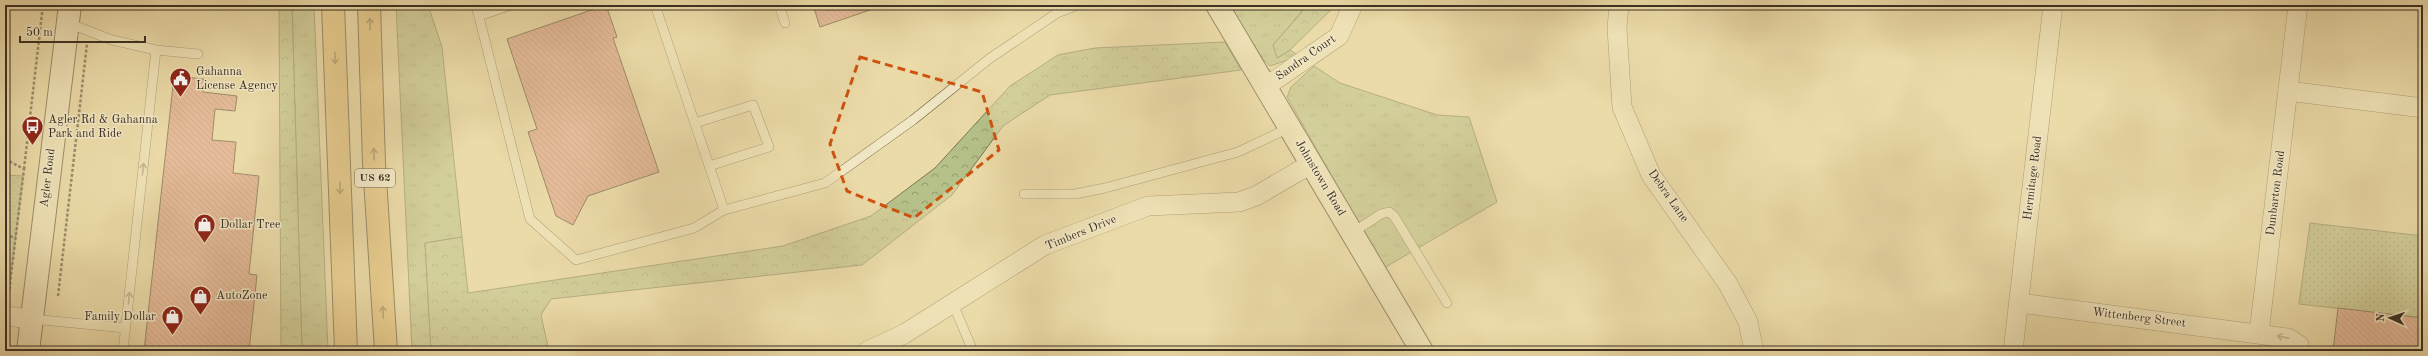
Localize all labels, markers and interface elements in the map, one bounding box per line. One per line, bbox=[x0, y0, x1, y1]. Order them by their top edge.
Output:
scale bar bbox=[20, 18, 145, 44]
one-way arrow bbox=[366, 18, 373, 31]
text: 50 m bbox=[26, 26, 53, 39]
street label: Sandra Court bbox=[1274, 33, 1338, 83]
one-way arrow bbox=[331, 51, 339, 64]
public building icon: Gahanna License Agency bbox=[167, 66, 193, 99]
place label: Gahanna License Agency bbox=[196, 66, 278, 92]
bus stop icon: Agler Rd & Gahanna Park and Ride bbox=[19, 114, 45, 147]
place label: Agler Rd & Gahanna Park and Ride bbox=[48, 114, 158, 140]
street label: Hermitage Road bbox=[2022, 135, 2044, 221]
street label: Johnstown Road bbox=[1293, 138, 1347, 218]
street label: Agler Road bbox=[38, 148, 58, 208]
one-way arrow bbox=[370, 148, 378, 161]
street label: Dunbarton Road bbox=[2265, 150, 2287, 236]
one-way arrow bbox=[139, 163, 147, 176]
street label: Debra Lane bbox=[1646, 167, 1691, 225]
road number: US 62 bbox=[355, 169, 395, 187]
one-way arrow bbox=[337, 181, 344, 194]
shop icon: Dollar Tree bbox=[191, 212, 217, 245]
street label: Timbers Drive bbox=[1044, 213, 1119, 253]
place label: Dollar Tree bbox=[220, 219, 281, 231]
shop icon: AutoZone bbox=[187, 283, 213, 316]
place label: AutoZone bbox=[216, 290, 268, 302]
one-way arrow bbox=[125, 292, 132, 305]
north arrow bbox=[2370, 298, 2410, 338]
shop icon: Family Dollar bbox=[159, 304, 185, 337]
one-way arrow bbox=[380, 306, 387, 319]
street label: Wittenberg Street bbox=[2092, 306, 2186, 330]
place label: Family Dollar bbox=[84, 311, 156, 323]
text: N bbox=[2376, 312, 2387, 322]
one-way arrow bbox=[2277, 333, 2290, 341]

